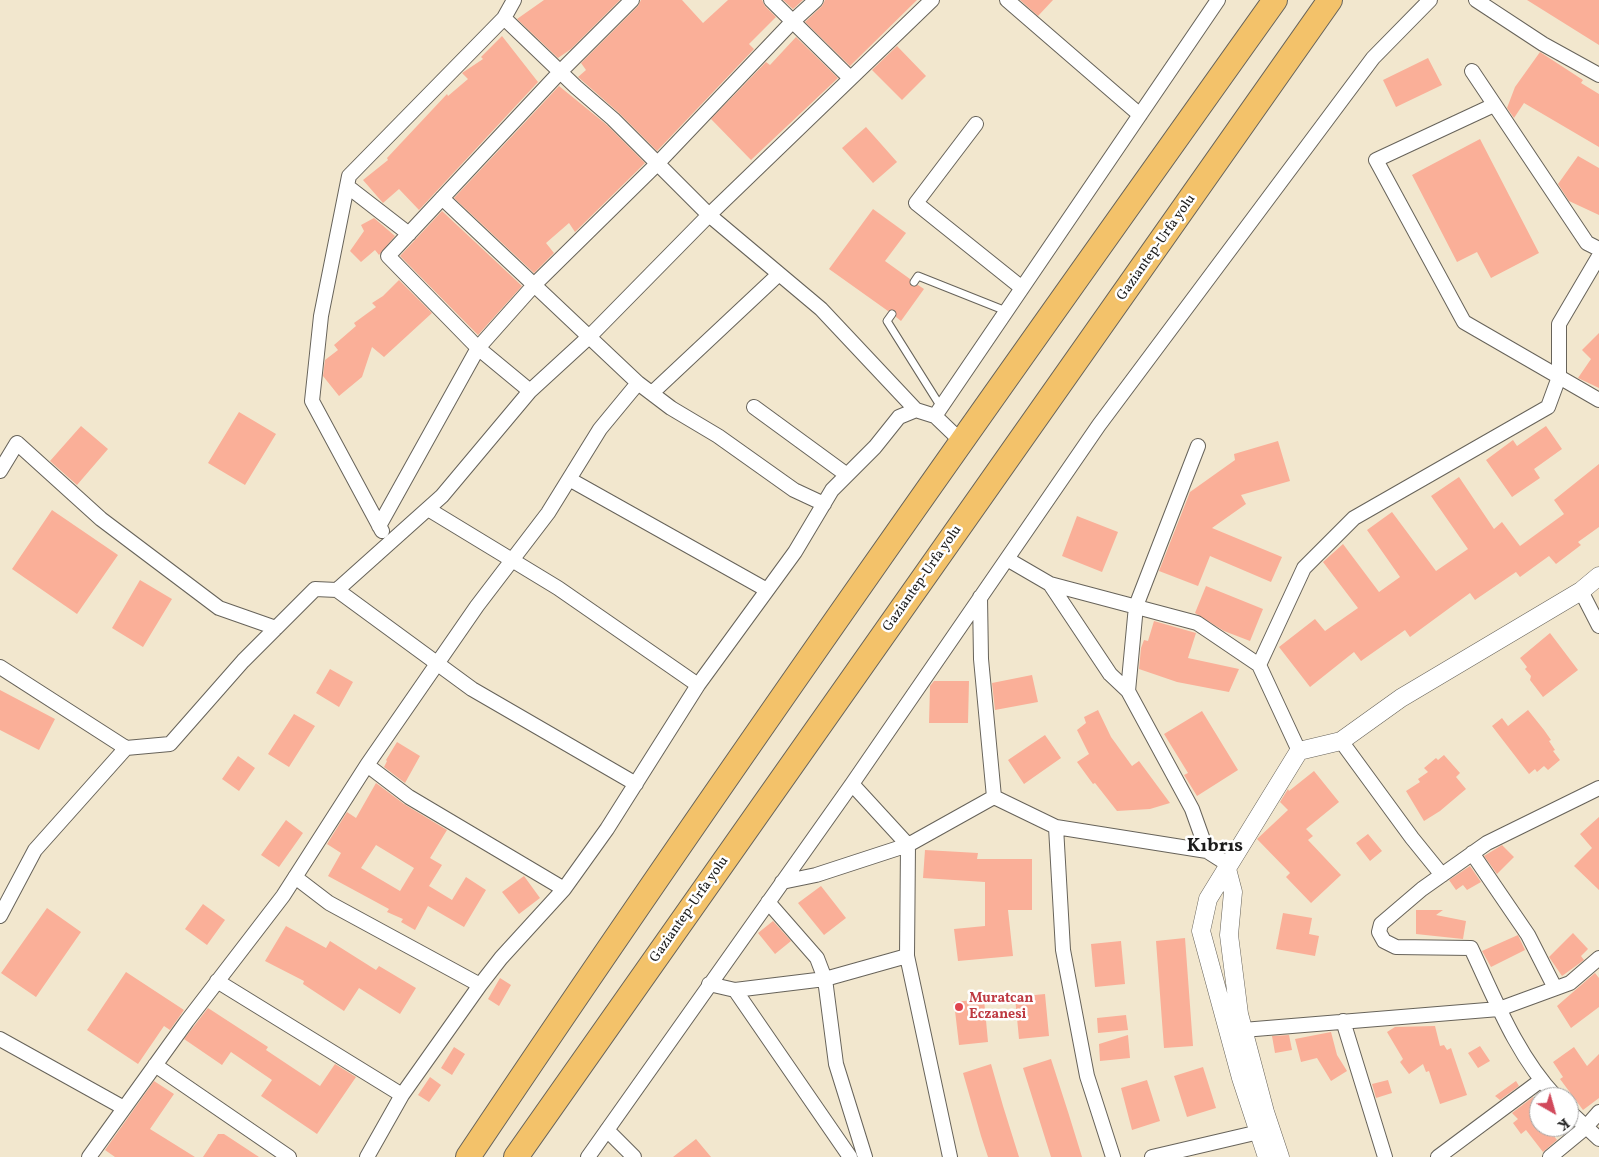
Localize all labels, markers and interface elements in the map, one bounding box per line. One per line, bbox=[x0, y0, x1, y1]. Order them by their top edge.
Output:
street label: Gaziantep-Urfa yolu bbox=[1114, 192, 1200, 304]
street label: Gaziantep-Urfa yolu bbox=[880, 523, 966, 635]
district label: Kıbrıs bbox=[1187, 837, 1243, 859]
street label: Gaziantep-Urfa yolu bbox=[647, 854, 733, 966]
place label: Muratcan Eczanesi bbox=[969, 991, 1033, 1024]
marker: Muratcan Eczanesi bbox=[953, 1001, 965, 1013]
north arrow bbox=[1529, 1087, 1579, 1137]
text: K bbox=[1553, 1113, 1573, 1134]

